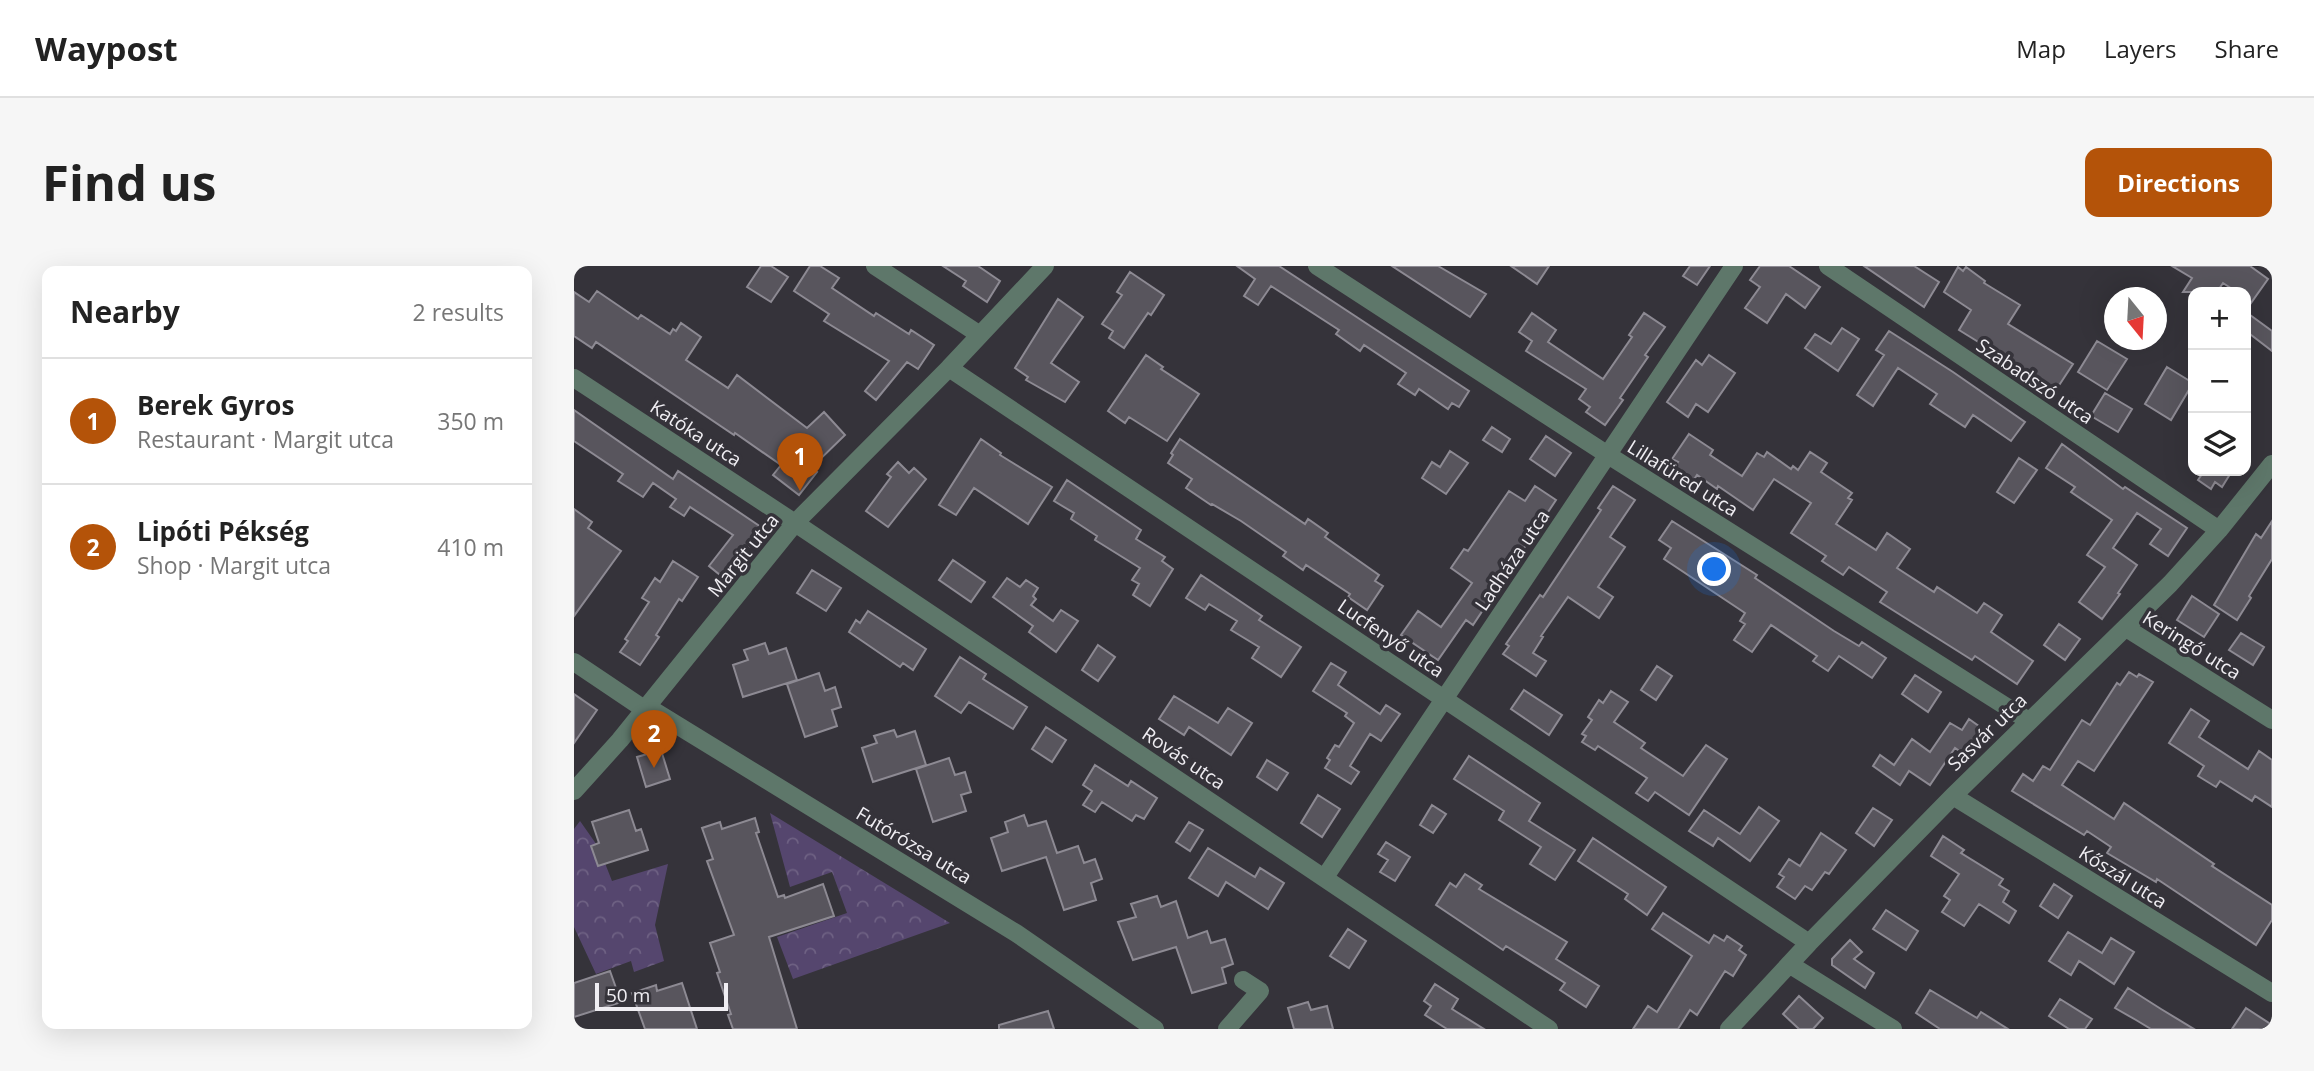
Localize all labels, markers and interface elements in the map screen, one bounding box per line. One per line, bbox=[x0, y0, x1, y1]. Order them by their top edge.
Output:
text: Waypost bbox=[35, 26, 178, 71]
text: Map bbox=[2016, 32, 2066, 65]
text: Layers bbox=[2104, 32, 2177, 65]
text: Share bbox=[2215, 32, 2279, 65]
button: Directions bbox=[2085, 148, 2272, 217]
text: Find us bbox=[42, 149, 216, 215]
north arrow bbox=[2104, 287, 2167, 350]
map controls bbox=[2188, 287, 2251, 476]
button: + bbox=[2188, 287, 2251, 350]
text: Nearby bbox=[70, 291, 180, 332]
text: 2 results bbox=[413, 296, 504, 328]
street label: Szabadszó utca bbox=[1971, 332, 2099, 430]
button: − bbox=[2188, 350, 2251, 413]
text: Berek Gyros bbox=[137, 387, 294, 423]
street label: Katóka utca bbox=[645, 394, 747, 472]
text: 1 bbox=[86, 405, 100, 437]
text: 350 m bbox=[437, 405, 504, 437]
button: layers bbox=[2188, 413, 2251, 476]
text: Restaurant · Margit utca bbox=[137, 423, 394, 455]
pin: 1 bbox=[777, 433, 823, 491]
street label: Lillafüred utca bbox=[1623, 434, 1743, 522]
street label: Ladháza utca bbox=[1469, 504, 1555, 616]
street label: Margit utca bbox=[701, 508, 785, 602]
text: Lipóti Pékség bbox=[137, 513, 309, 549]
text: 2 bbox=[86, 531, 100, 563]
text: 410 m bbox=[437, 531, 504, 563]
text: Shop · Margit utca bbox=[137, 549, 331, 581]
your location bbox=[1697, 552, 1731, 586]
street label: Lucfenyő utca bbox=[1333, 593, 1449, 683]
street label: Keringő utca bbox=[2138, 604, 2246, 686]
street label: Sasvár utca bbox=[1942, 688, 2032, 776]
pin: 2 bbox=[631, 710, 677, 768]
street label: Rovás utca bbox=[1137, 721, 1231, 795]
street label: Futórózsa utca bbox=[851, 800, 977, 890]
street label: Kőszál utca bbox=[2074, 840, 2172, 914]
scale bar bbox=[595, 980, 728, 1012]
text: 50 m bbox=[606, 982, 650, 1008]

